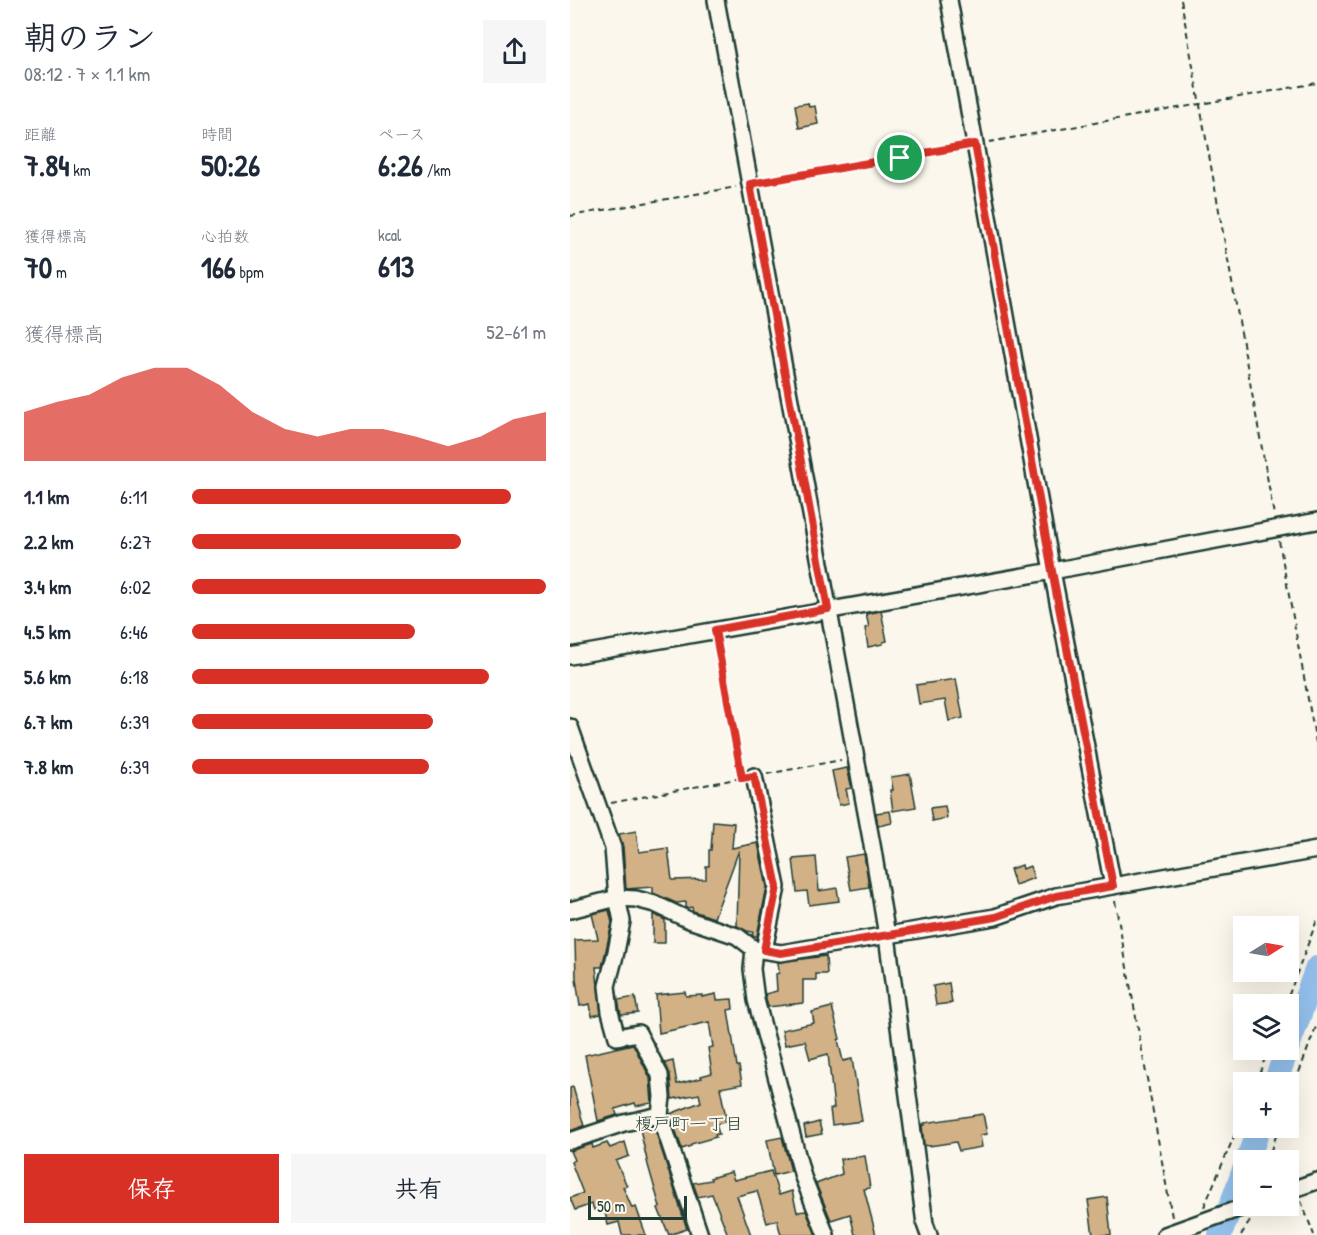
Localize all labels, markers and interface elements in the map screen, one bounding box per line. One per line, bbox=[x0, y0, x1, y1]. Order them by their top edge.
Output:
text: 朝のラン bbox=[24, 15, 156, 59]
button: share bbox=[483, 20, 546, 83]
text: 08:12 · 7 × 1.1 km bbox=[24, 60, 150, 87]
text: 距離 bbox=[24, 123, 56, 145]
text: 時間 bbox=[201, 123, 233, 145]
text: ペース bbox=[378, 123, 425, 145]
pin bbox=[874, 132, 925, 183]
icon: arrive bbox=[883, 141, 916, 174]
text: 7.84 bbox=[24, 145, 70, 185]
text: 50:26 bbox=[201, 145, 260, 185]
text: 6:26 bbox=[378, 145, 423, 185]
text: km bbox=[70, 159, 91, 181]
text: /km bbox=[423, 159, 451, 181]
text: kcal bbox=[378, 224, 401, 246]
text: 獲得標高 bbox=[24, 225, 88, 247]
text: 心拍数 bbox=[201, 225, 249, 247]
text: 613 bbox=[378, 246, 414, 286]
text: 70 bbox=[24, 247, 52, 287]
text: 166 bbox=[201, 247, 236, 287]
text: m bbox=[52, 261, 67, 283]
text: bpm bbox=[236, 261, 264, 283]
text: 52–61 m bbox=[486, 318, 546, 345]
text: 獲得標高 bbox=[24, 320, 104, 347]
text: 1.1 km bbox=[24, 483, 69, 510]
text: 6:11 bbox=[120, 483, 147, 510]
text: 2.2 km bbox=[24, 528, 74, 555]
text: 6:27 bbox=[120, 528, 152, 555]
text: 3.4 km bbox=[24, 573, 71, 600]
text: 6:02 bbox=[120, 573, 151, 600]
text: 4.5 km bbox=[24, 618, 71, 645]
text: 6:46 bbox=[120, 618, 148, 645]
text: 5.6 km bbox=[24, 663, 71, 690]
text: 6:18 bbox=[120, 663, 149, 690]
text: 6.7 km bbox=[24, 708, 73, 735]
text: 6:39 bbox=[120, 708, 149, 735]
text: 7.8 km bbox=[24, 753, 73, 780]
text: 6:39 bbox=[120, 753, 149, 780]
north arrow bbox=[1233, 916, 1299, 982]
map controls bbox=[1233, 916, 1299, 1216]
button: layers bbox=[1233, 994, 1299, 1060]
button: + bbox=[1233, 1072, 1299, 1138]
district label: 榎戸町一丁目 bbox=[635, 1111, 743, 1136]
button: − bbox=[1233, 1150, 1299, 1216]
button: 保存 bbox=[24, 1154, 279, 1223]
button: 共有 bbox=[291, 1154, 546, 1223]
scale bar bbox=[588, 1193, 687, 1220]
text: 50 m bbox=[597, 1195, 626, 1217]

